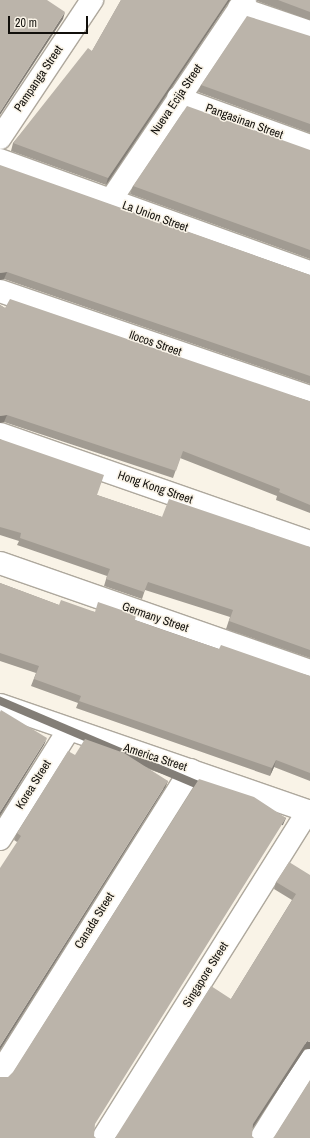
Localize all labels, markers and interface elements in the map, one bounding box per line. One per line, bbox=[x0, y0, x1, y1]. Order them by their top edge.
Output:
scale bar bbox=[10, 8, 90, 34]
text: 20 m bbox=[15, 15, 37, 31]
street label: Pampanga Street bbox=[12, 43, 66, 115]
street label: Nueva Ecija Street bbox=[148, 62, 206, 138]
street label: Pangasinan Street bbox=[203, 101, 285, 143]
street label: La Union Street bbox=[120, 198, 190, 236]
street label: Ilocos Street bbox=[127, 328, 183, 360]
street label: Hong Kong Street bbox=[116, 468, 194, 508]
street label: Germany Street bbox=[120, 600, 190, 636]
street label: America Street bbox=[122, 741, 188, 775]
street label: Korea Street bbox=[13, 758, 55, 812]
street label: Canada Street bbox=[72, 890, 118, 952]
street label: Singapore Street bbox=[180, 940, 232, 1010]

